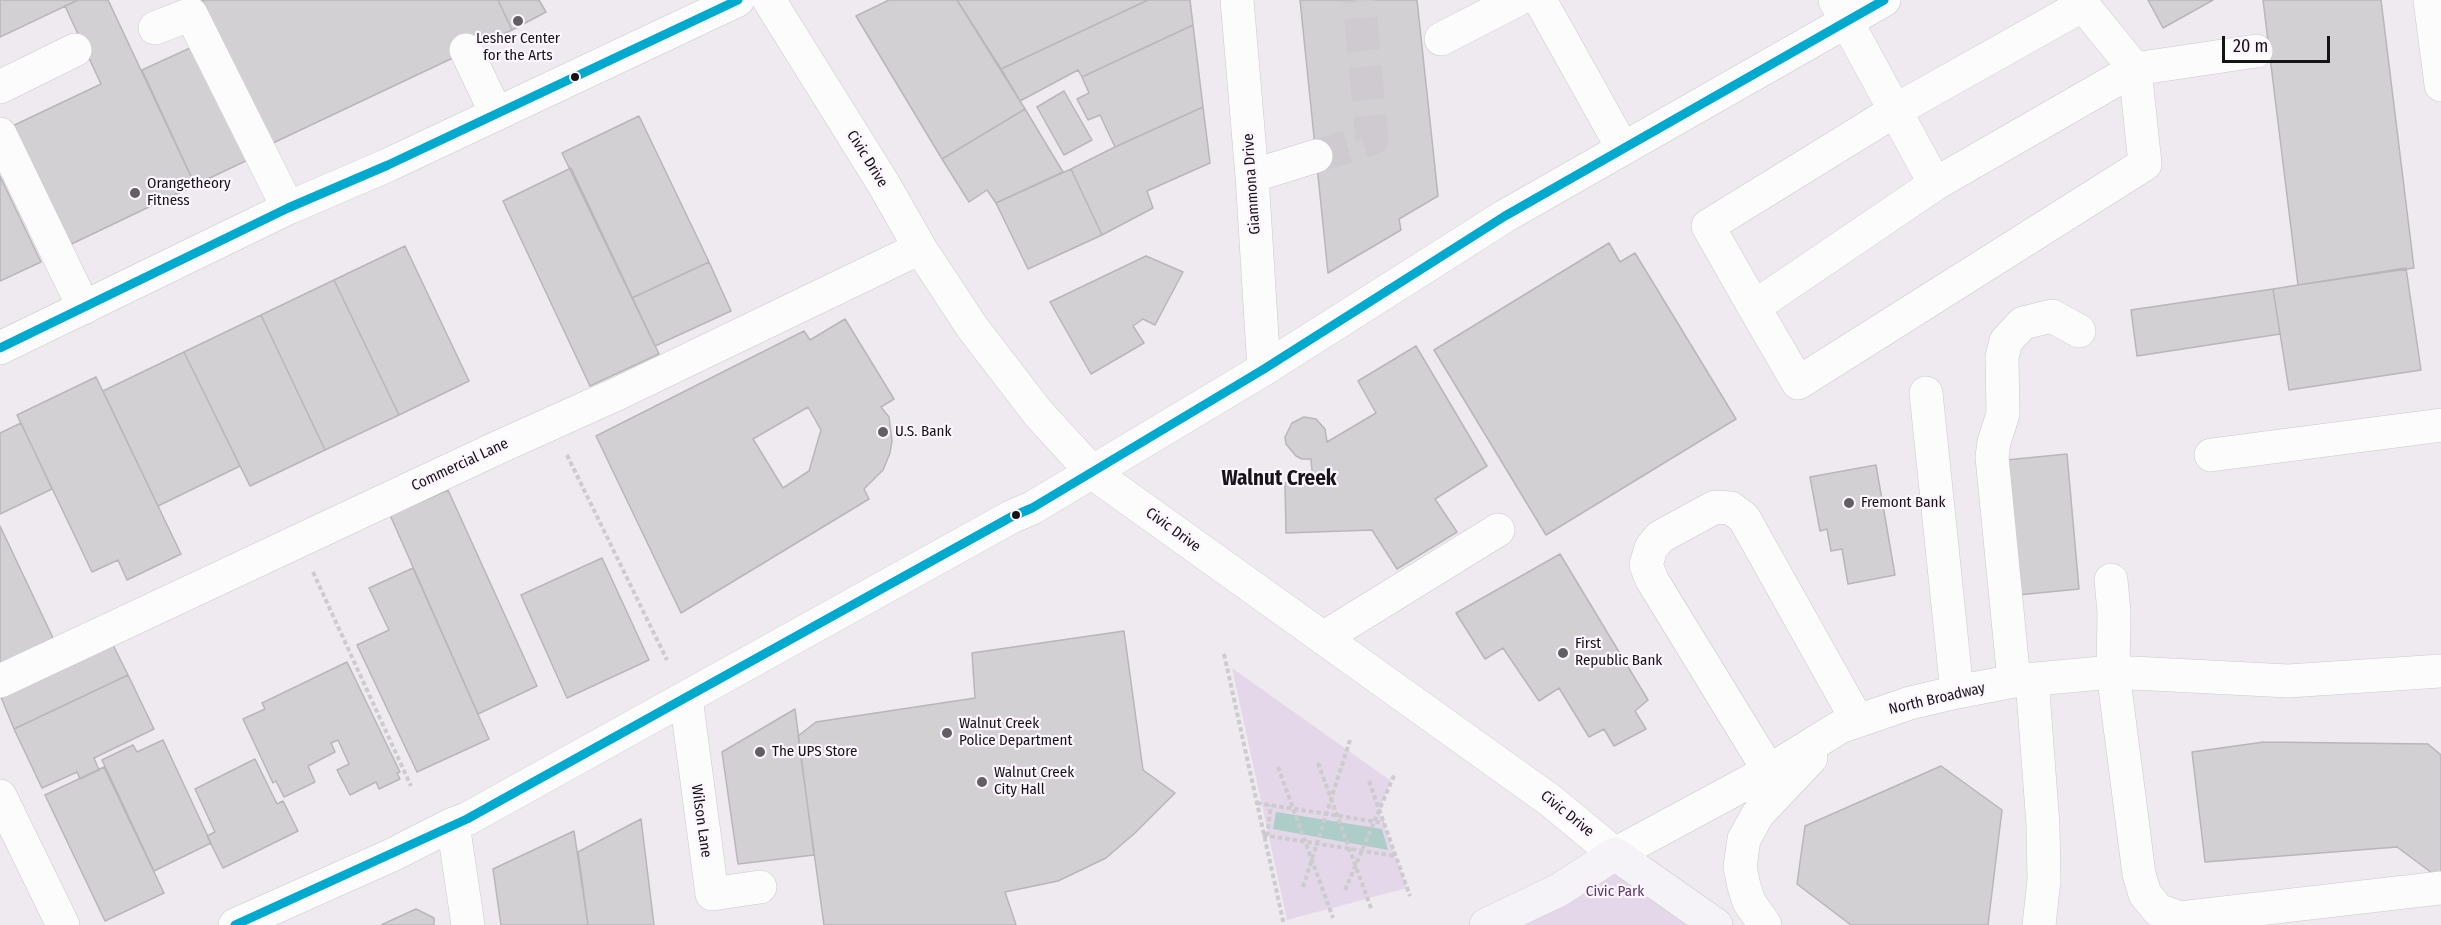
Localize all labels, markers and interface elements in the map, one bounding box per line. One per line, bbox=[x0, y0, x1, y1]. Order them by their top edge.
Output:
marker: Lesher Center for the Arts bbox=[511, 14, 525, 28]
scale bar bbox=[2225, 24, 2333, 62]
place label: Lesher Center for the Arts bbox=[476, 30, 560, 65]
text: 20 m bbox=[2233, 35, 2268, 57]
unlabelled marker bbox=[569, 71, 581, 83]
street label: Civic Drive bbox=[843, 127, 891, 191]
street label: Giammona Drive bbox=[1239, 133, 1265, 235]
place label: Orangetheory Fitness bbox=[147, 175, 231, 210]
marker: Orangetheory Fitness bbox=[128, 186, 142, 200]
place label: U.S. Bank bbox=[895, 423, 951, 441]
marker: U.S. Bank bbox=[876, 425, 890, 439]
street label: Commercial Lane bbox=[409, 435, 511, 495]
district label: Walnut Creek bbox=[1221, 466, 1337, 492]
place label: Fremont Bank bbox=[1861, 494, 1945, 512]
marker: Fremont Bank bbox=[1842, 496, 1856, 510]
street label: Civic Drive bbox=[1142, 504, 1204, 556]
unlabelled marker bbox=[1010, 509, 1022, 521]
place label: First Republic Bank bbox=[1575, 635, 1662, 670]
marker: First Republic Bank bbox=[1556, 646, 1570, 660]
street label: North Broadway bbox=[1887, 679, 1987, 719]
place label: Walnut Creek Police Department bbox=[959, 715, 1072, 750]
marker: Walnut Creek Police Department bbox=[940, 726, 954, 740]
place label: The UPS Store bbox=[772, 743, 857, 761]
marker: The UPS Store bbox=[753, 745, 767, 759]
place label: Walnut Creek City Hall bbox=[994, 764, 1074, 799]
marker: Walnut Creek City Hall bbox=[975, 775, 989, 789]
street label: Wilson Lane bbox=[687, 783, 715, 859]
street label: Civic Drive bbox=[1537, 787, 1597, 841]
park label: Civic Park bbox=[1586, 883, 1644, 901]

